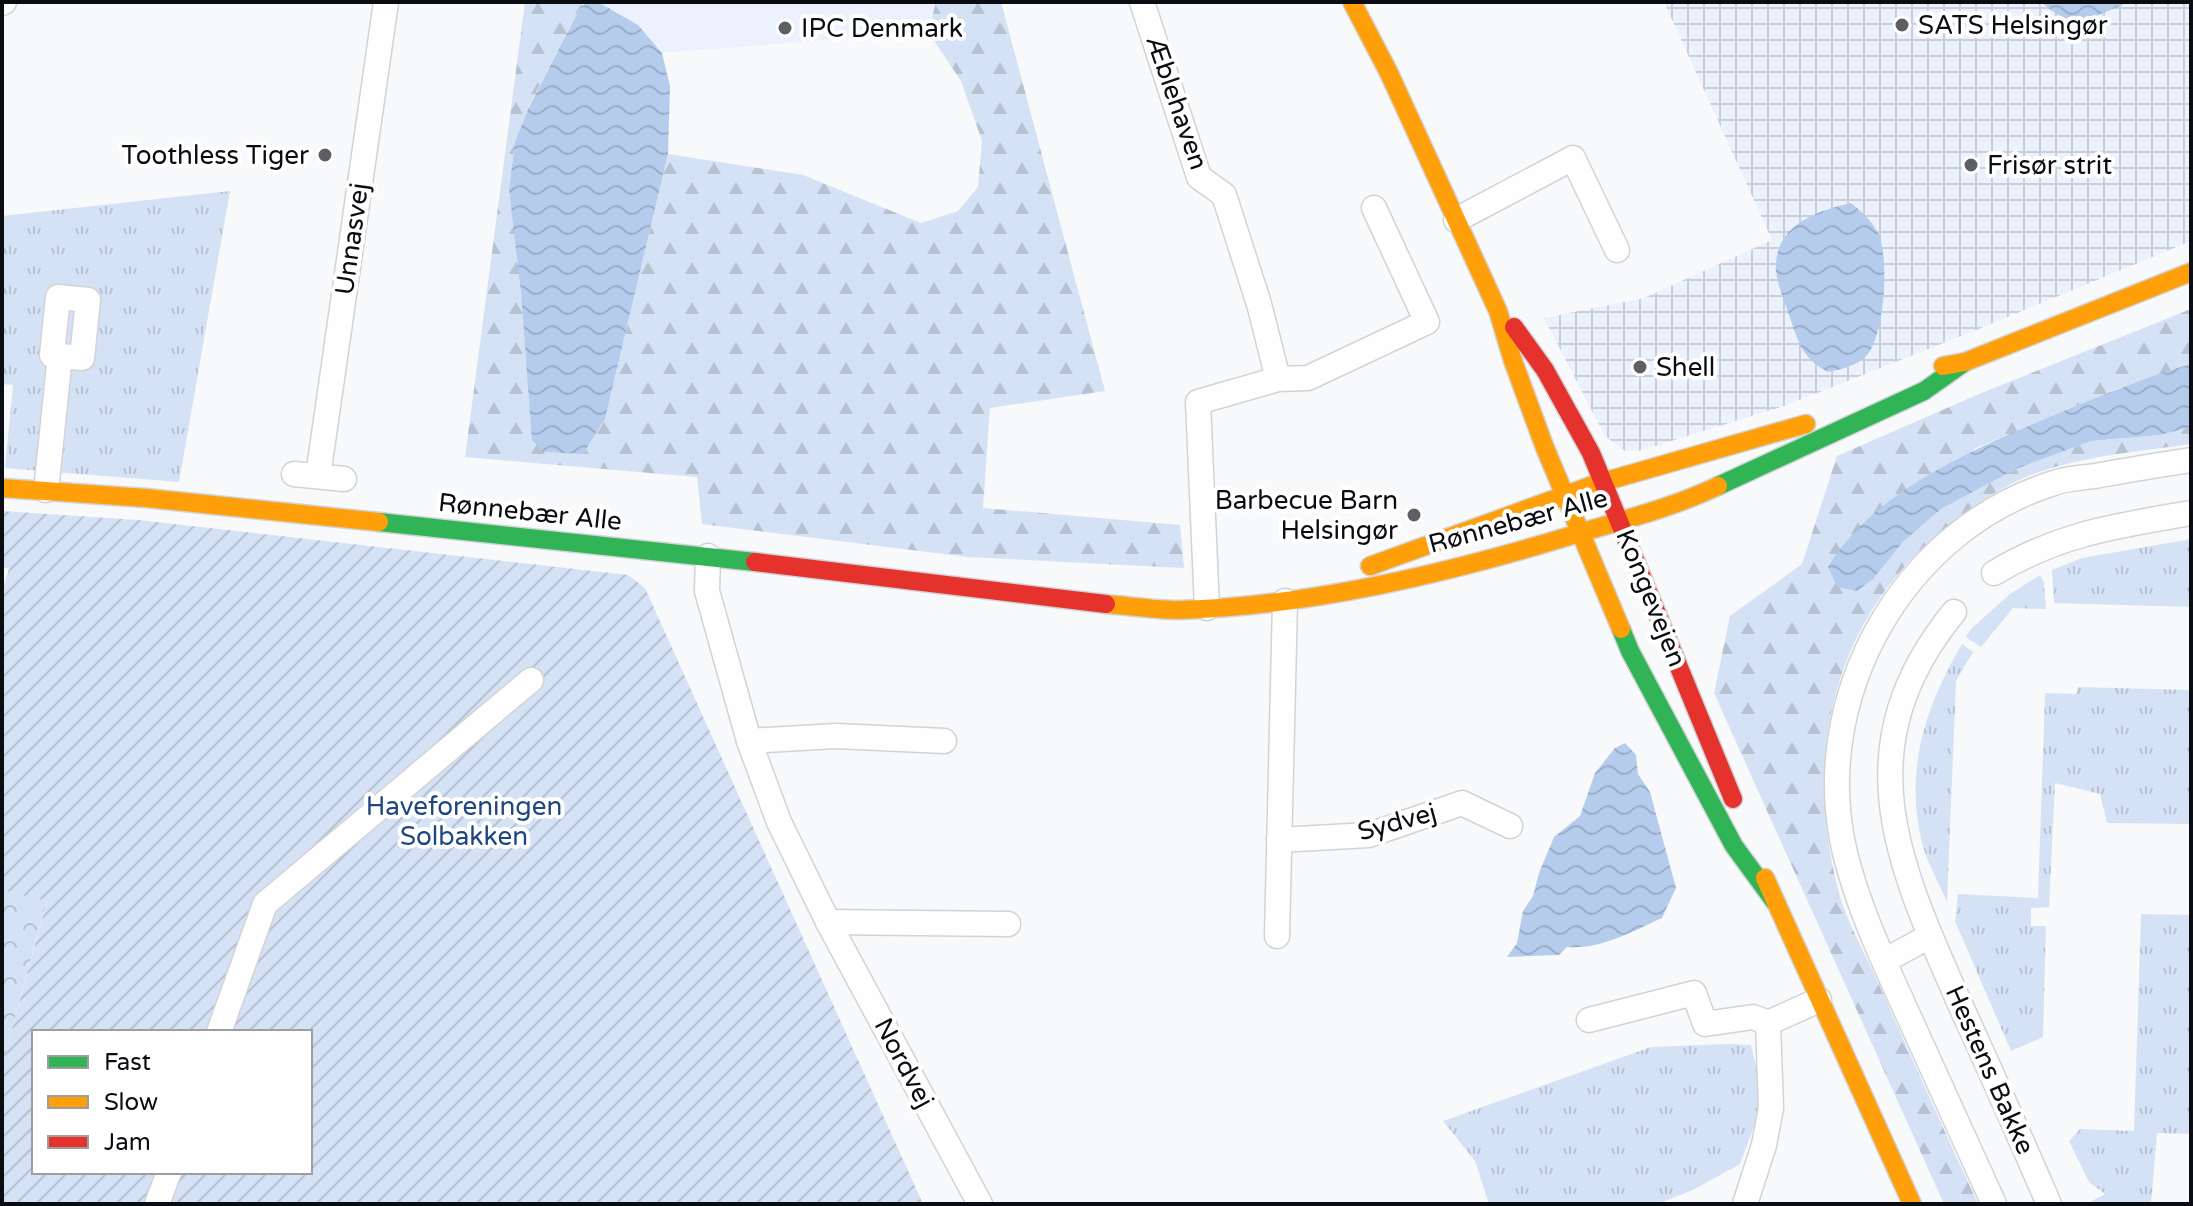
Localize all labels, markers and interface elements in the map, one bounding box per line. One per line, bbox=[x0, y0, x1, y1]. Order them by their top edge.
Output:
place label: SATS Helsingør bbox=[1918, 10, 2108, 41]
place label: IPC Denmark bbox=[801, 13, 963, 44]
marker: SATS Helsingør bbox=[1893, 16, 1911, 34]
marker: IPC Denmark bbox=[776, 19, 794, 37]
street label: Æblehaven bbox=[1140, 32, 1214, 174]
place label: Toothless Tiger bbox=[122, 140, 309, 171]
marker: Toothless Tiger bbox=[316, 146, 334, 164]
place label: Frisør strit bbox=[1987, 150, 2112, 181]
marker: Frisør strit bbox=[1962, 156, 1980, 174]
street label: Unnasvej bbox=[329, 181, 375, 297]
place label: Shell bbox=[1656, 352, 1715, 383]
marker: Shell bbox=[1631, 358, 1649, 376]
street label: Rønnebær Alle bbox=[1425, 482, 1611, 560]
place label: Barbecue Barn Helsingør bbox=[1215, 485, 1398, 546]
street label: Rønnebær Alle bbox=[437, 487, 623, 537]
marker: Barbecue Barn Helsingør bbox=[1405, 506, 1423, 524]
street label: Kongevejen bbox=[1609, 525, 1693, 671]
park label: Haveforeningen Solbakken bbox=[366, 791, 562, 852]
street label: Sydvej bbox=[1354, 797, 1440, 847]
street label: Hestens Bakke bbox=[1939, 981, 2041, 1159]
street label: Nordvej bbox=[867, 1013, 941, 1113]
legend bbox=[32, 1030, 312, 1174]
text: Fast bbox=[104, 1048, 151, 1077]
text: Slow bbox=[104, 1088, 158, 1117]
text: Jam bbox=[104, 1128, 151, 1157]

